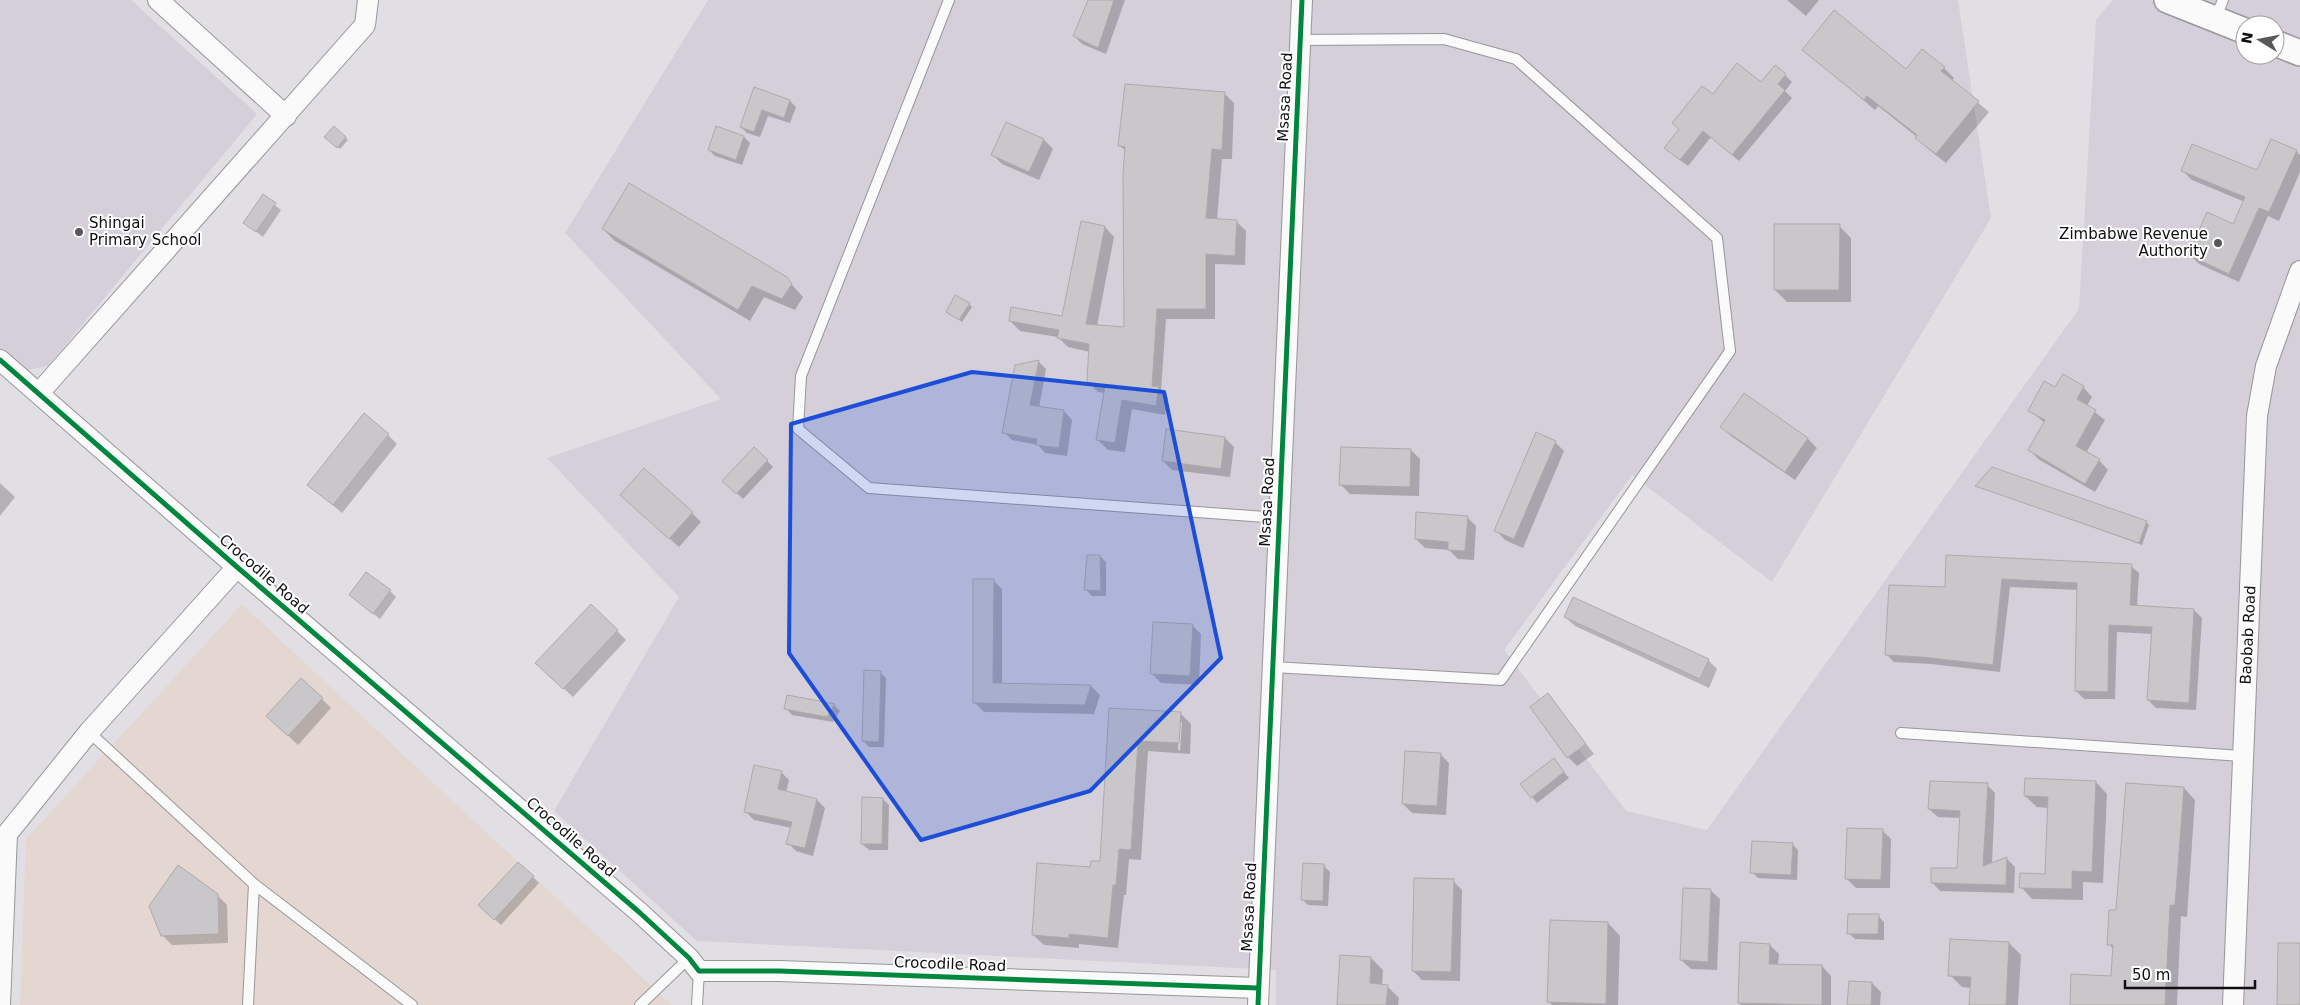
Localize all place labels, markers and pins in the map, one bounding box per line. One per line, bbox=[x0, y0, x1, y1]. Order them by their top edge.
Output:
place label: Shingai Primary School bbox=[89, 214, 202, 249]
place label: Zimbabwe Revenue Authority bbox=[2059, 225, 2208, 260]
marker: Shingai Primary School bbox=[73, 226, 85, 238]
marker: Zimbabwe Revenue Authority bbox=[2212, 237, 2224, 249]

